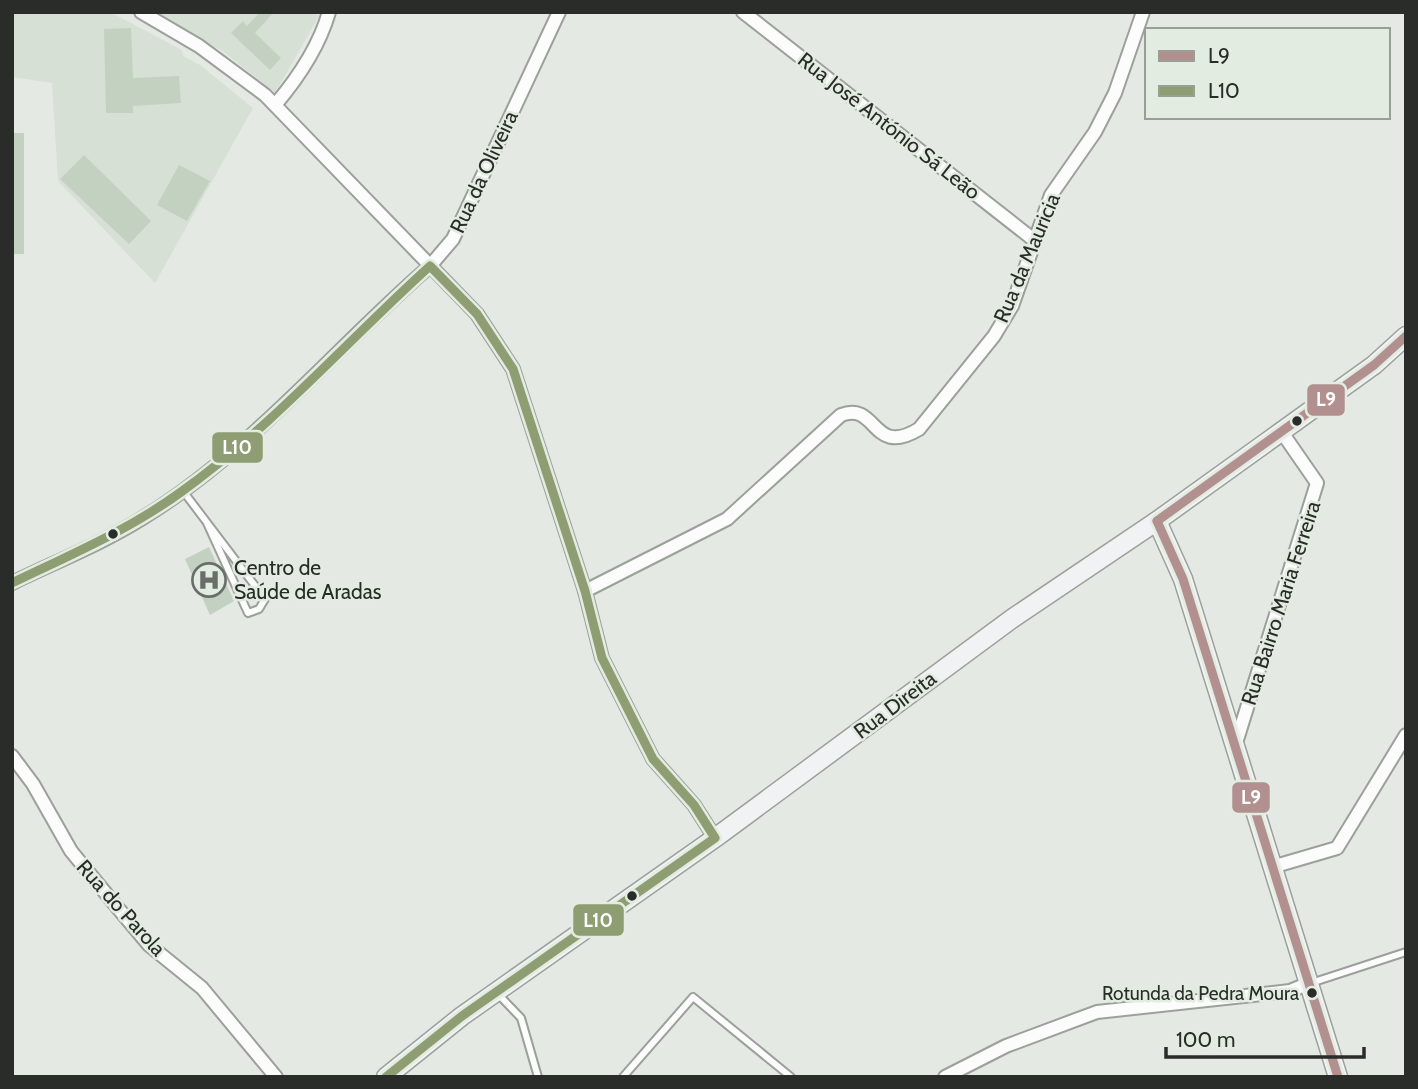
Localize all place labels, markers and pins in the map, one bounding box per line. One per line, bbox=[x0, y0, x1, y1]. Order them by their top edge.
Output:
unlabelled marker bbox=[1290, 414, 1304, 428]
unlabelled marker bbox=[106, 527, 120, 541]
place label: Centro de Saúde de Aradas bbox=[234, 555, 382, 604]
hospital icon: Centro de Saúde de Aradas bbox=[190, 561, 228, 599]
unlabelled marker bbox=[625, 889, 639, 903]
place label: Rotunda da Pedra Moura bbox=[1102, 982, 1299, 1005]
marker: Rotunda da Pedra Moura bbox=[1305, 986, 1319, 1000]

